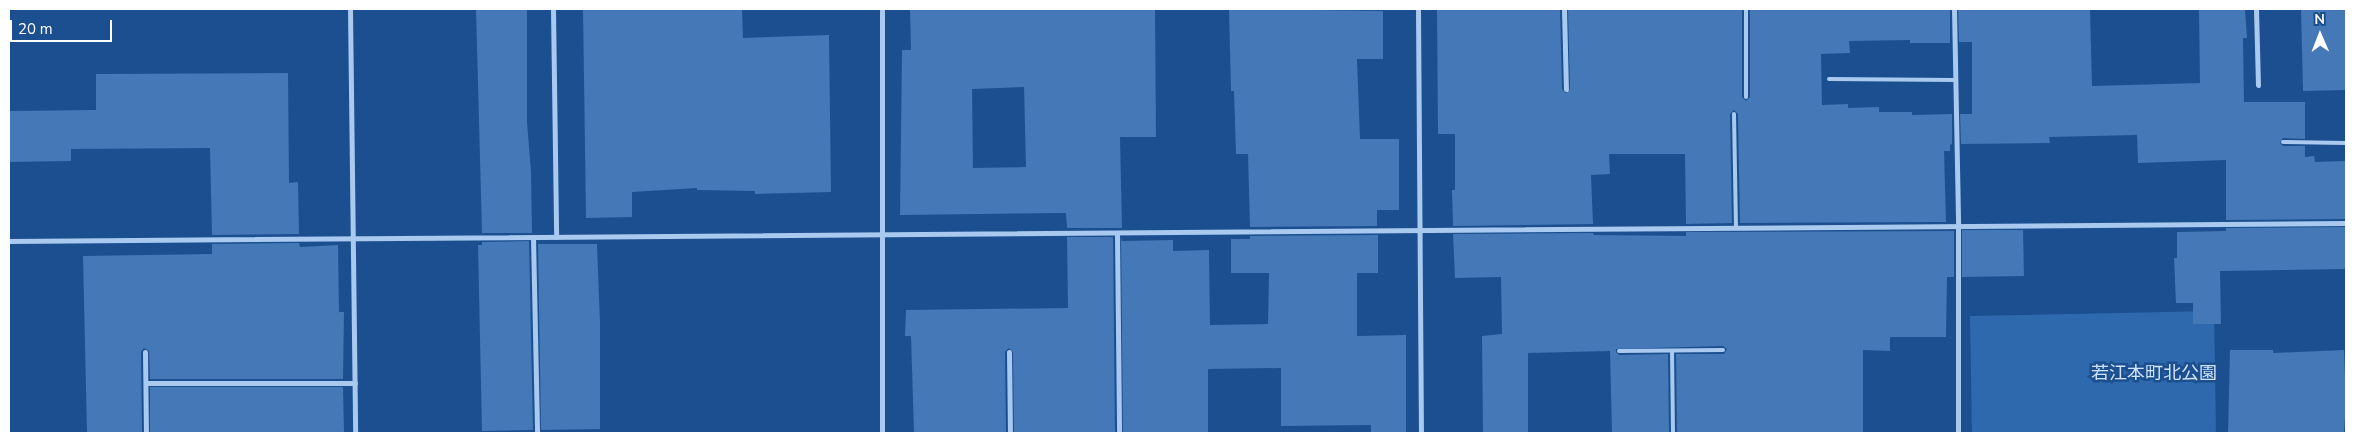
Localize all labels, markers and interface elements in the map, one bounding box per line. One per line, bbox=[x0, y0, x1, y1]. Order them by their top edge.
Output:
scale bar bbox=[12, 10, 115, 42]
north arrow bbox=[2295, 10, 2345, 60]
text: N bbox=[2314, 10, 2325, 29]
text: 20 m bbox=[18, 19, 53, 39]
park label: 若江本町北公園 bbox=[2091, 362, 2217, 384]

